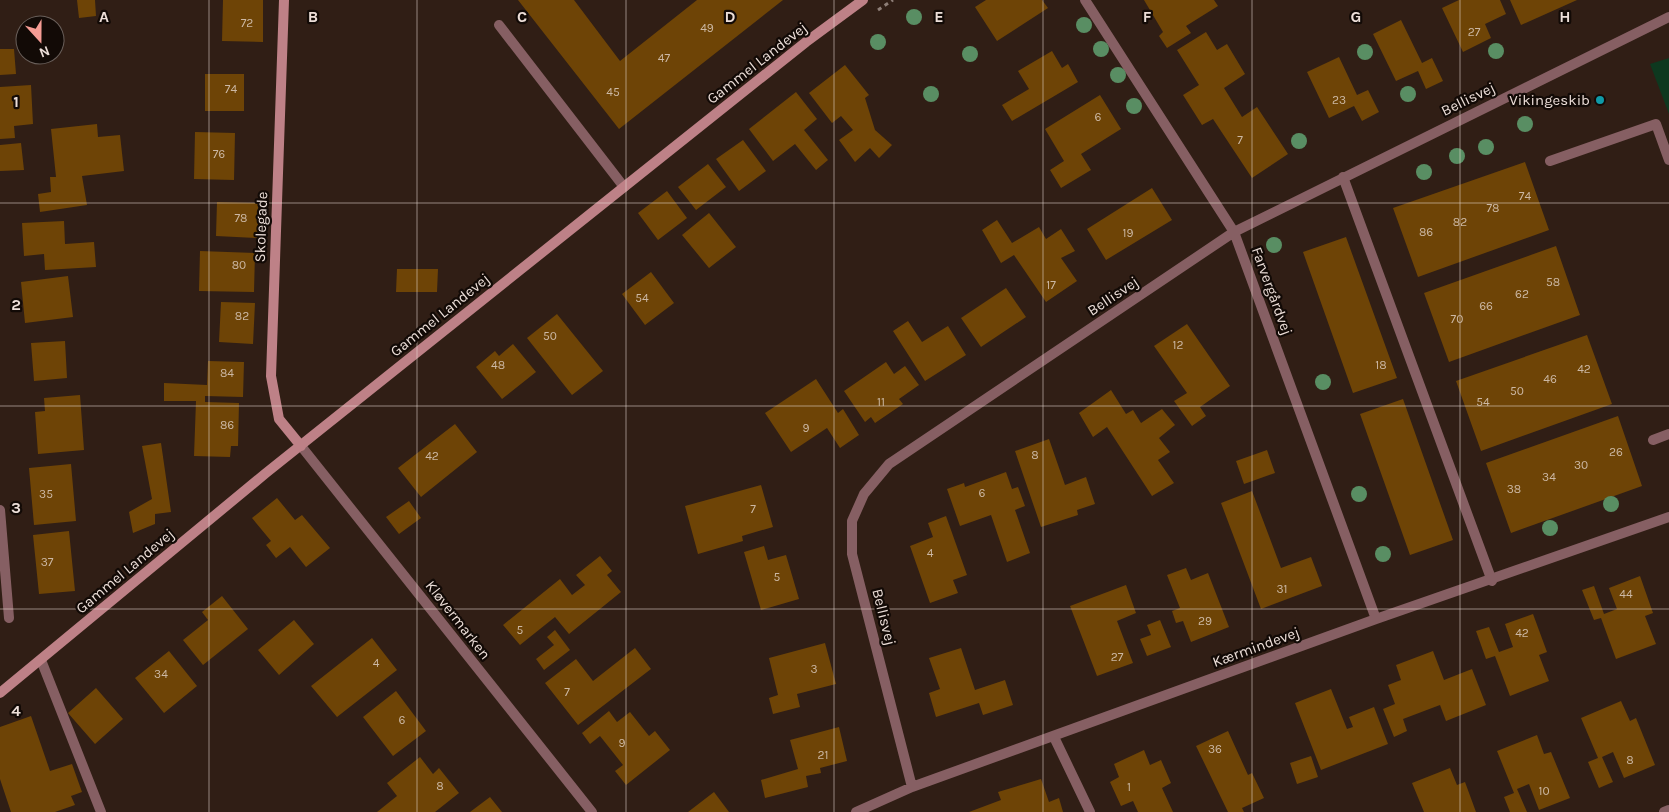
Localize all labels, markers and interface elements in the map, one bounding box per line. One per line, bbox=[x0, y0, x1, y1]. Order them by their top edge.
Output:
text: A bbox=[99, 7, 109, 26]
text: B bbox=[308, 7, 318, 26]
text: C bbox=[517, 7, 527, 26]
text: D bbox=[725, 7, 736, 26]
text: E bbox=[934, 7, 944, 26]
text: F bbox=[1143, 7, 1152, 26]
text: G bbox=[1351, 7, 1361, 26]
text: H bbox=[1559, 7, 1571, 26]
north arrow bbox=[15, 15, 65, 65]
house number: 72 bbox=[241, 16, 253, 30]
street label: Gammel Landevej bbox=[703, 18, 811, 108]
house number: 49 bbox=[700, 21, 714, 35]
house number: 27 bbox=[1468, 25, 1481, 39]
text: N bbox=[37, 42, 52, 61]
house number: 47 bbox=[658, 51, 671, 65]
street label: Bellisvej bbox=[1438, 78, 1498, 120]
house number: 74 bbox=[225, 82, 237, 96]
house number: 45 bbox=[606, 85, 620, 99]
place label: Vikingeskib bbox=[1509, 91, 1590, 109]
text: 1 bbox=[13, 92, 19, 111]
house number: 23 bbox=[1332, 93, 1346, 107]
marker: Vikingeskib bbox=[1594, 94, 1606, 106]
house number: 6 bbox=[1095, 110, 1102, 124]
house number: 7 bbox=[1237, 133, 1243, 147]
house number: 76 bbox=[213, 147, 225, 161]
house number: 74 bbox=[1519, 189, 1531, 203]
street label: Skolegade bbox=[251, 191, 271, 263]
house number: 78 bbox=[1486, 201, 1500, 215]
house number: 78 bbox=[234, 211, 248, 225]
house number: 82 bbox=[1453, 215, 1467, 229]
house number: 86 bbox=[1419, 225, 1433, 239]
house number: 19 bbox=[1123, 226, 1133, 240]
street label: Farvergårdvej bbox=[1248, 244, 1296, 338]
house number: 80 bbox=[232, 258, 246, 272]
street label: Gammel Landevej bbox=[387, 270, 493, 360]
street label: Bellisvej bbox=[1084, 272, 1142, 320]
house number: 58 bbox=[1546, 275, 1560, 289]
house number: 17 bbox=[1046, 278, 1056, 292]
house number: 62 bbox=[1515, 287, 1529, 301]
house number: 54 bbox=[635, 291, 649, 305]
text: 2 bbox=[11, 295, 21, 314]
house number: 66 bbox=[1479, 299, 1493, 313]
house number: 82 bbox=[235, 309, 249, 323]
house number: 70 bbox=[1451, 312, 1463, 326]
house number: 50 bbox=[543, 329, 557, 343]
house number: 12 bbox=[1173, 338, 1184, 352]
house number: 48 bbox=[491, 358, 505, 372]
house number: 18 bbox=[1375, 358, 1387, 372]
house number: 42 bbox=[1577, 362, 1591, 376]
house number: 84 bbox=[220, 366, 234, 380]
house number: 46 bbox=[1543, 372, 1557, 386]
house number: 50 bbox=[1510, 384, 1524, 398]
house number: 11 bbox=[877, 395, 885, 409]
house number: 54 bbox=[1476, 395, 1490, 409]
house number: 86 bbox=[220, 418, 234, 432]
house number: 9 bbox=[803, 421, 810, 435]
house number: 26 bbox=[1609, 445, 1623, 459]
house number: 8 bbox=[1031, 448, 1039, 462]
house number: 42 bbox=[425, 449, 439, 463]
house number: 30 bbox=[1574, 458, 1588, 472]
house number: 34 bbox=[1542, 470, 1556, 484]
house number: 38 bbox=[1507, 482, 1521, 496]
house number: 6 bbox=[979, 486, 986, 500]
house number: 35 bbox=[39, 487, 53, 501]
text: 3 bbox=[11, 498, 21, 517]
house number: 7 bbox=[750, 502, 756, 516]
street label: Gammel Landevej bbox=[72, 525, 178, 617]
house number: 4 bbox=[927, 546, 934, 560]
house number: 37 bbox=[41, 555, 54, 569]
house number: 5 bbox=[774, 570, 781, 584]
street label: Kløvermarken bbox=[422, 577, 494, 663]
house number: 31 bbox=[1276, 582, 1288, 596]
street label: Bellisvej bbox=[868, 587, 900, 647]
house number: 44 bbox=[1619, 587, 1633, 601]
house number: 29 bbox=[1198, 614, 1212, 628]
house number: 5 bbox=[517, 623, 524, 637]
street label: Kærmindevej bbox=[1210, 623, 1302, 671]
house number: 42 bbox=[1515, 626, 1529, 640]
house number: 27 bbox=[1111, 650, 1124, 664]
house number: 4 bbox=[373, 656, 380, 670]
house number: 3 bbox=[810, 662, 818, 676]
house number: 34 bbox=[154, 667, 168, 681]
house number: 7 bbox=[564, 685, 570, 699]
text: 4 bbox=[11, 701, 21, 720]
house number: 6 bbox=[399, 713, 406, 727]
house number: 9 bbox=[619, 736, 626, 750]
house number: 36 bbox=[1208, 742, 1222, 756]
house number: 21 bbox=[818, 748, 828, 762]
house number: 8 bbox=[1626, 753, 1634, 767]
house number: 8 bbox=[436, 779, 444, 793]
house number: 1 bbox=[1127, 780, 1131, 794]
house number: 10 bbox=[1538, 784, 1550, 798]

